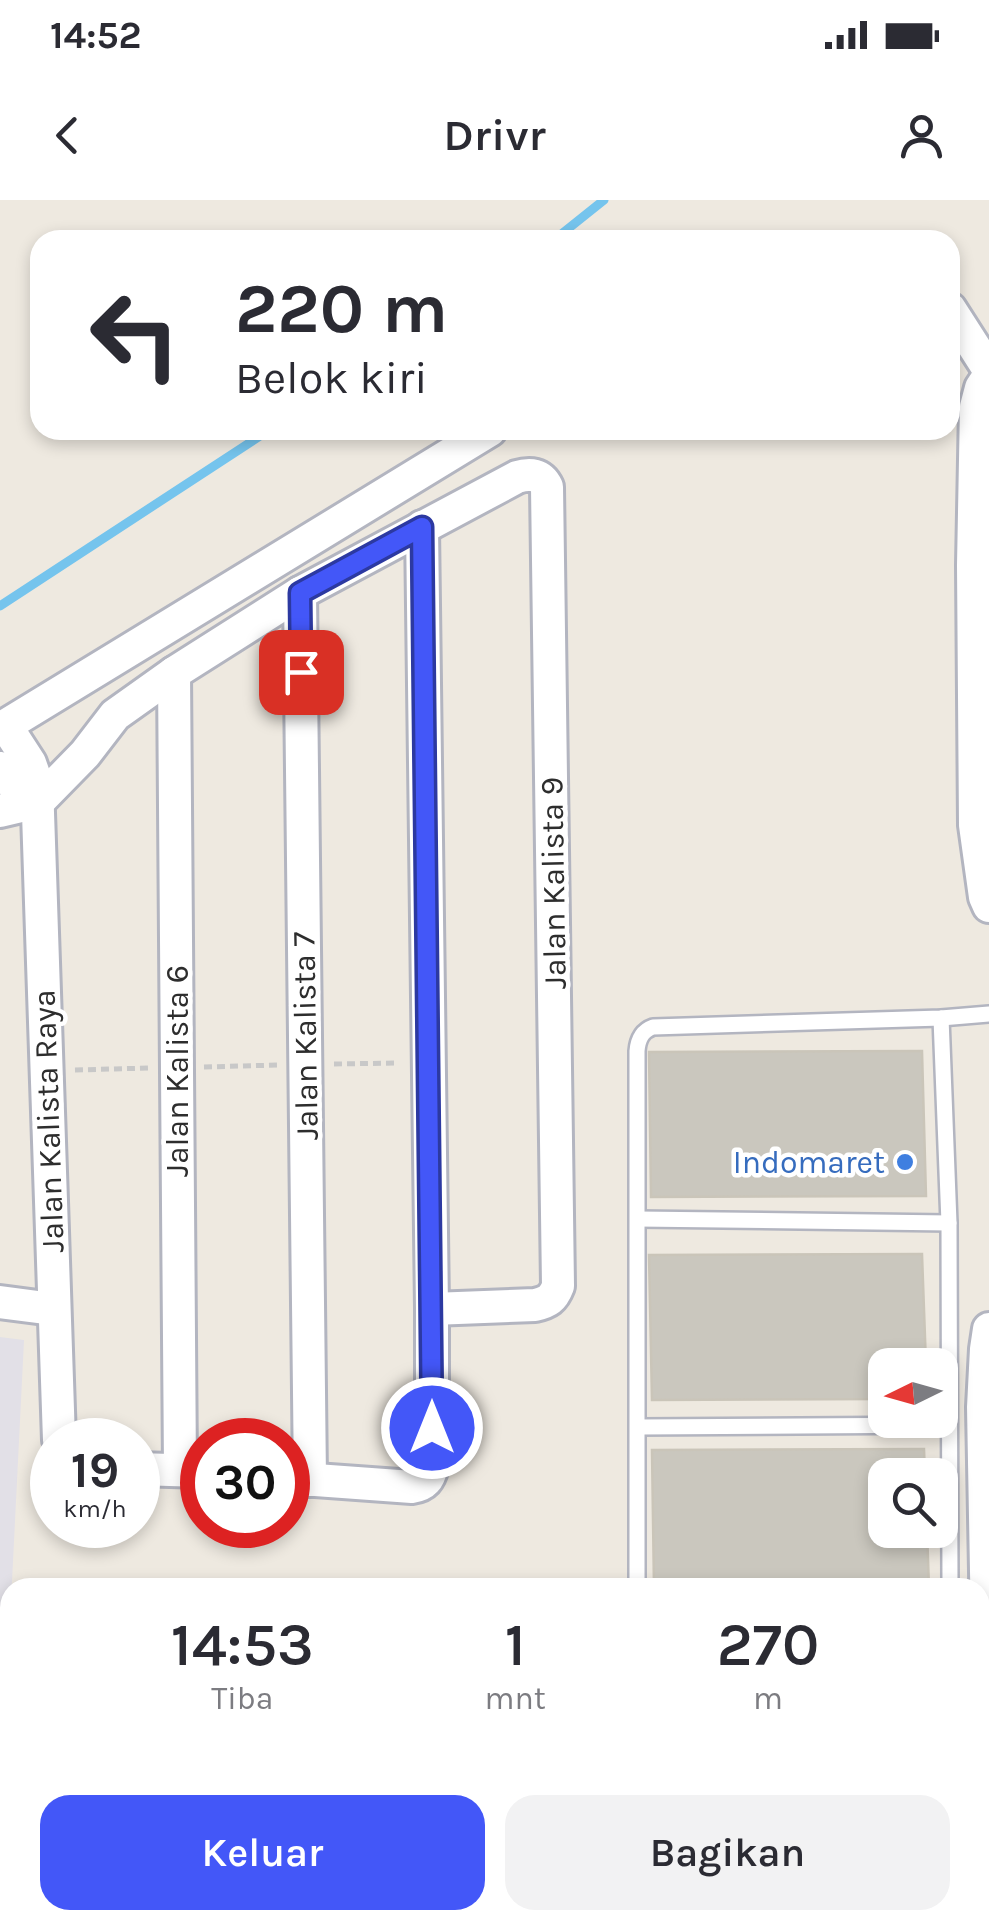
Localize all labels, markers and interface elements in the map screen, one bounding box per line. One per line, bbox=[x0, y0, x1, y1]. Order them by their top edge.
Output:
text: 14:52 bbox=[50, 13, 142, 58]
icon: back bbox=[40, 108, 95, 163]
icon: person bbox=[894, 108, 949, 163]
text: Drivr bbox=[443, 109, 546, 161]
text: 220 m bbox=[235, 268, 448, 350]
icon: left bbox=[70, 270, 200, 400]
text: Belok kiri bbox=[235, 352, 428, 404]
pin bbox=[259, 630, 344, 715]
icon: arrive bbox=[274, 645, 329, 700]
street label: Jalan Kalista 9 bbox=[533, 777, 574, 989]
street label: Jalan Kalista 7 bbox=[285, 931, 326, 1141]
street label: Jalan Kalista 6 bbox=[159, 965, 196, 1177]
street label: Jalan Kalista Raya bbox=[25, 989, 72, 1253]
place label: Indomaret bbox=[733, 1144, 885, 1181]
marker: Indomaret bbox=[894, 1151, 916, 1173]
north arrow bbox=[868, 1348, 958, 1438]
map controls bbox=[868, 1348, 958, 1548]
position arrow bbox=[380, 1376, 484, 1480]
speed limit sign: 30 bbox=[180, 1418, 310, 1548]
text: 19 bbox=[71, 1441, 119, 1500]
button: search bbox=[868, 1458, 958, 1548]
text: km/h bbox=[63, 1494, 127, 1523]
text: 14:53 bbox=[171, 1610, 314, 1680]
text: 1 bbox=[505, 1610, 526, 1680]
text: 270 bbox=[717, 1610, 819, 1680]
text: Tiba bbox=[211, 1680, 273, 1717]
text: mnt bbox=[485, 1680, 546, 1717]
text: m bbox=[753, 1680, 783, 1717]
button: Keluar bbox=[40, 1795, 485, 1910]
button: Bagikan bbox=[505, 1795, 950, 1910]

